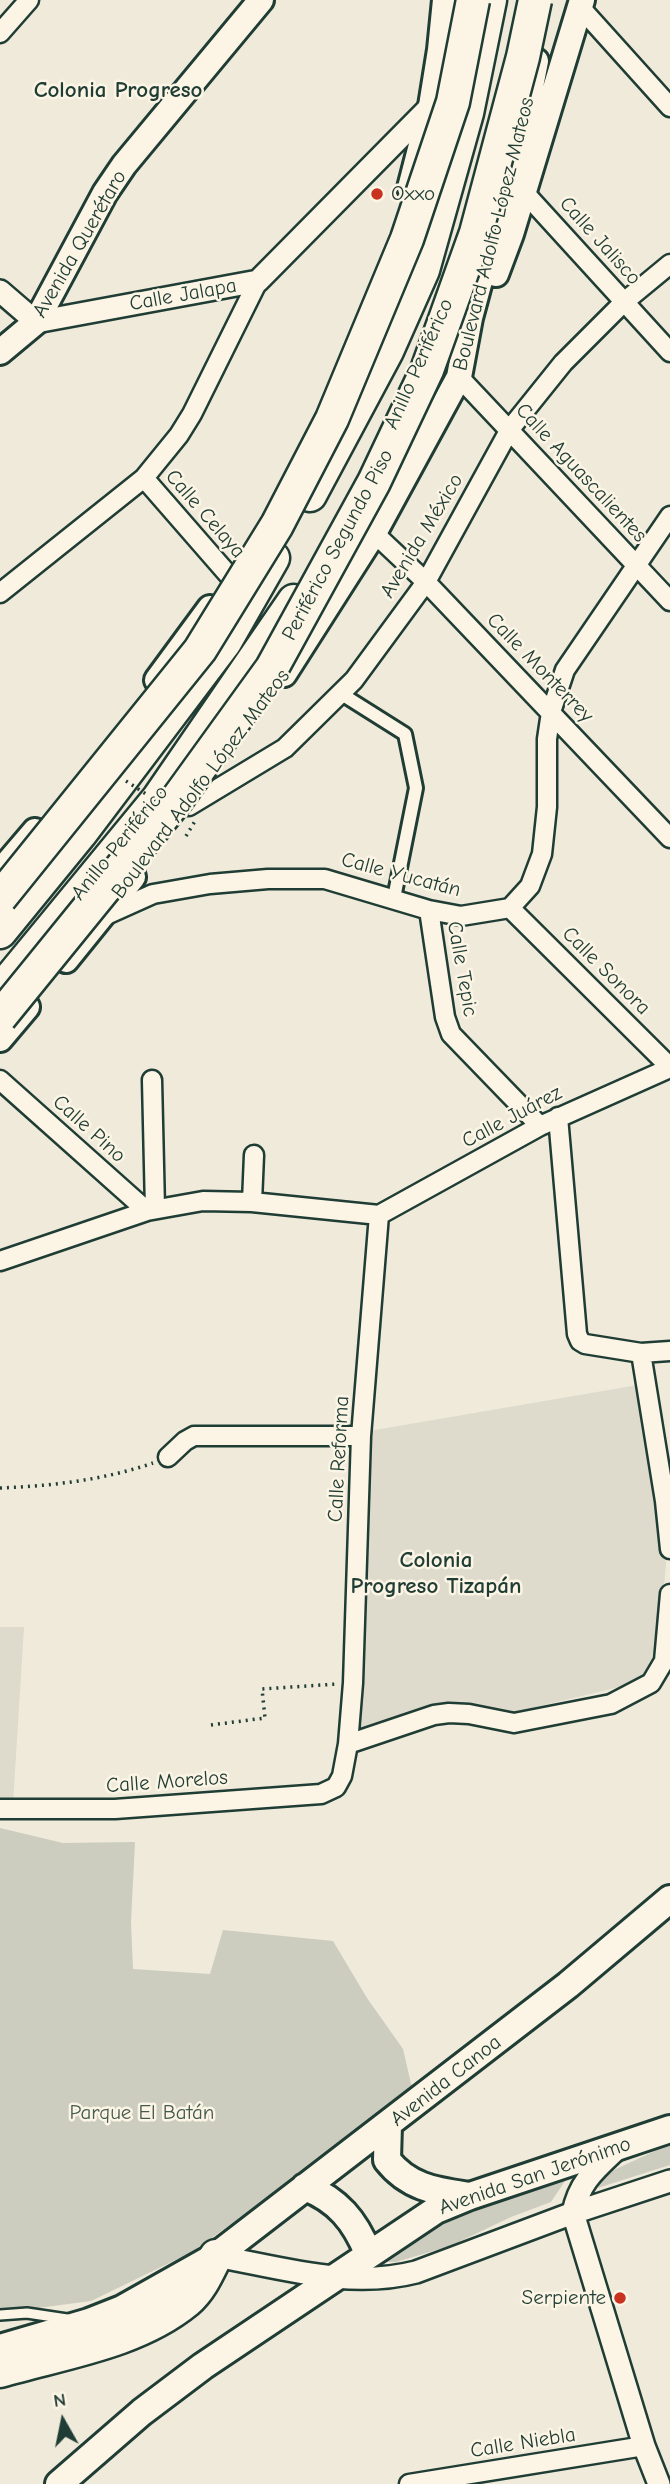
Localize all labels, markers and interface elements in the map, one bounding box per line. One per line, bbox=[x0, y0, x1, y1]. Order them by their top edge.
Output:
district label: Colonia Progreso bbox=[34, 76, 202, 104]
street label: Boulevard Adolfo López Mateos bbox=[448, 95, 540, 373]
street label: Avenida Querétaro bbox=[28, 166, 132, 322]
place label: Oxxo bbox=[391, 181, 435, 207]
marker: Oxxo bbox=[369, 186, 385, 202]
street label: Calle Jalisco bbox=[554, 192, 646, 290]
street label: Calle Jalapa bbox=[127, 273, 239, 317]
street label: Anillo Periférico bbox=[379, 295, 459, 433]
street label: Calle Aguascalientes bbox=[510, 398, 652, 548]
street label: Periférico Segundo Piso bbox=[277, 445, 399, 645]
street label: Calle Celaya bbox=[160, 465, 250, 563]
street label: Avenida México bbox=[375, 469, 469, 603]
street label: Calle Monterrey bbox=[481, 608, 599, 728]
street label: Boulevard Adolfo López Mateos bbox=[106, 664, 296, 904]
street label: Anillo Periférico bbox=[66, 780, 174, 906]
street label: Calle Yucatán bbox=[339, 847, 463, 903]
street label: Calle Tepic bbox=[441, 919, 483, 1019]
street label: Calle Sonora bbox=[557, 922, 655, 1020]
street label: Calle Juárez bbox=[458, 1080, 566, 1154]
street label: Calle Pino bbox=[47, 1090, 131, 1168]
street label: Calle Reforma bbox=[323, 1395, 355, 1523]
district label: Colonia Progreso Tizapán bbox=[351, 1546, 521, 1600]
street label: Calle Morelos bbox=[105, 1765, 229, 1799]
street label: Avenida Canoa bbox=[386, 2030, 506, 2132]
park label: Parque El Batán bbox=[70, 2100, 214, 2126]
street label: Avenida San Jerónimo bbox=[436, 2131, 634, 2221]
place label: Serpiente bbox=[522, 2285, 606, 2311]
marker: Serpiente bbox=[612, 2290, 628, 2306]
north arrow bbox=[28, 2386, 98, 2456]
text: N bbox=[52, 2388, 68, 2412]
street label: Calle Niebla bbox=[469, 2422, 577, 2464]

